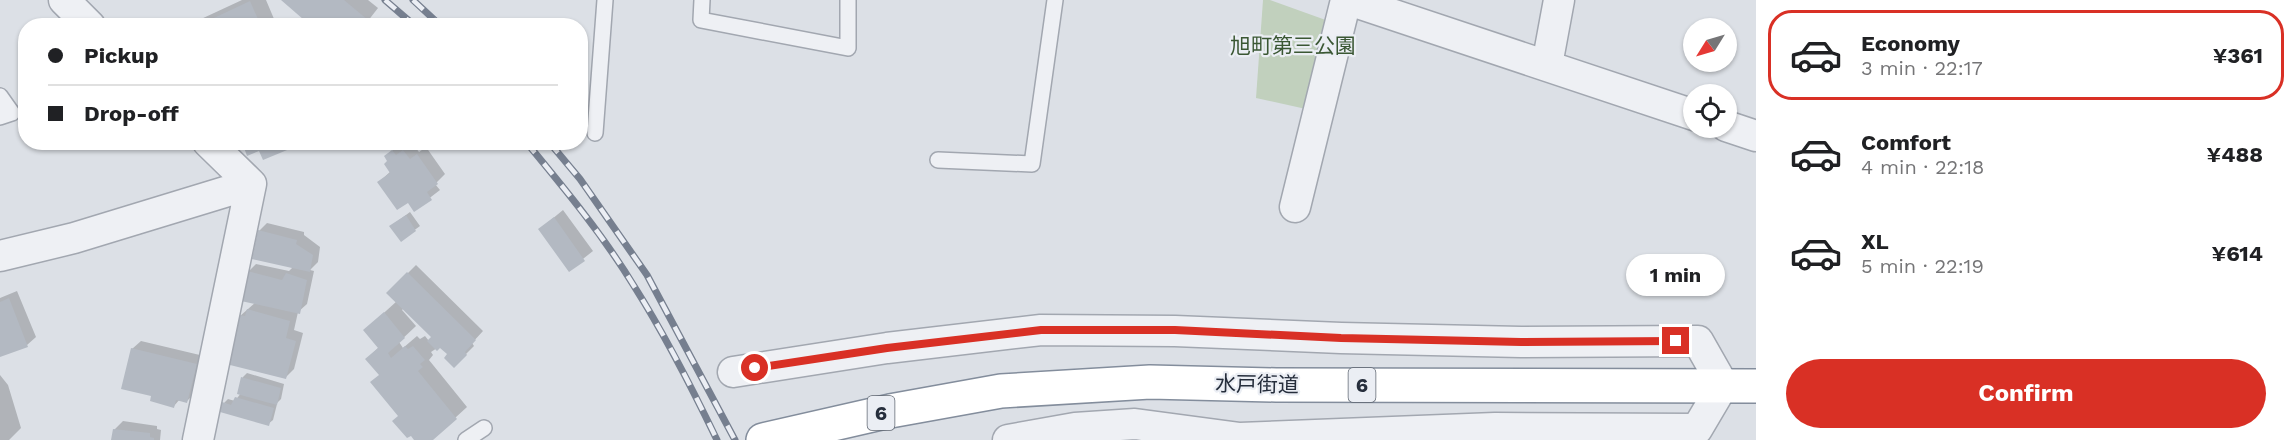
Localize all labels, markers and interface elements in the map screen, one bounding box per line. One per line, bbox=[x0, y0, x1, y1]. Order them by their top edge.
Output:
north arrow bbox=[1683, 18, 1737, 72]
map controls bbox=[1683, 18, 1737, 138]
icon: car bbox=[1789, 28, 1843, 82]
text: Economy bbox=[1861, 31, 1960, 56]
park label: 旭町第三公園 bbox=[1230, 33, 1356, 58]
text: Pickup bbox=[84, 43, 159, 68]
text: ¥361 bbox=[2213, 43, 2263, 68]
text: 3 min · 22:17 bbox=[1861, 56, 1983, 80]
button: locate bbox=[1683, 84, 1737, 138]
text: Drop-off bbox=[84, 101, 179, 126]
icon: car bbox=[1789, 127, 1843, 181]
text: Comfort bbox=[1861, 130, 1951, 155]
text: ¥488 bbox=[2207, 142, 2263, 167]
text: 4 min · 22:18 bbox=[1861, 155, 1984, 179]
icon: car bbox=[1789, 226, 1843, 280]
text: XL bbox=[1861, 229, 1889, 254]
text: ¥614 bbox=[2211, 241, 2263, 266]
callout: 1 min bbox=[1626, 254, 1726, 296]
text: 5 min · 22:19 bbox=[1861, 254, 1984, 278]
text: 1 min bbox=[1650, 263, 1701, 287]
route end bbox=[1662, 327, 1689, 354]
route start bbox=[741, 354, 768, 381]
button: Confirm bbox=[1786, 359, 2266, 428]
road number: 6 bbox=[1348, 368, 1376, 402]
street label: 水戸街道 bbox=[1215, 371, 1299, 397]
road number: 6 bbox=[868, 396, 894, 430]

